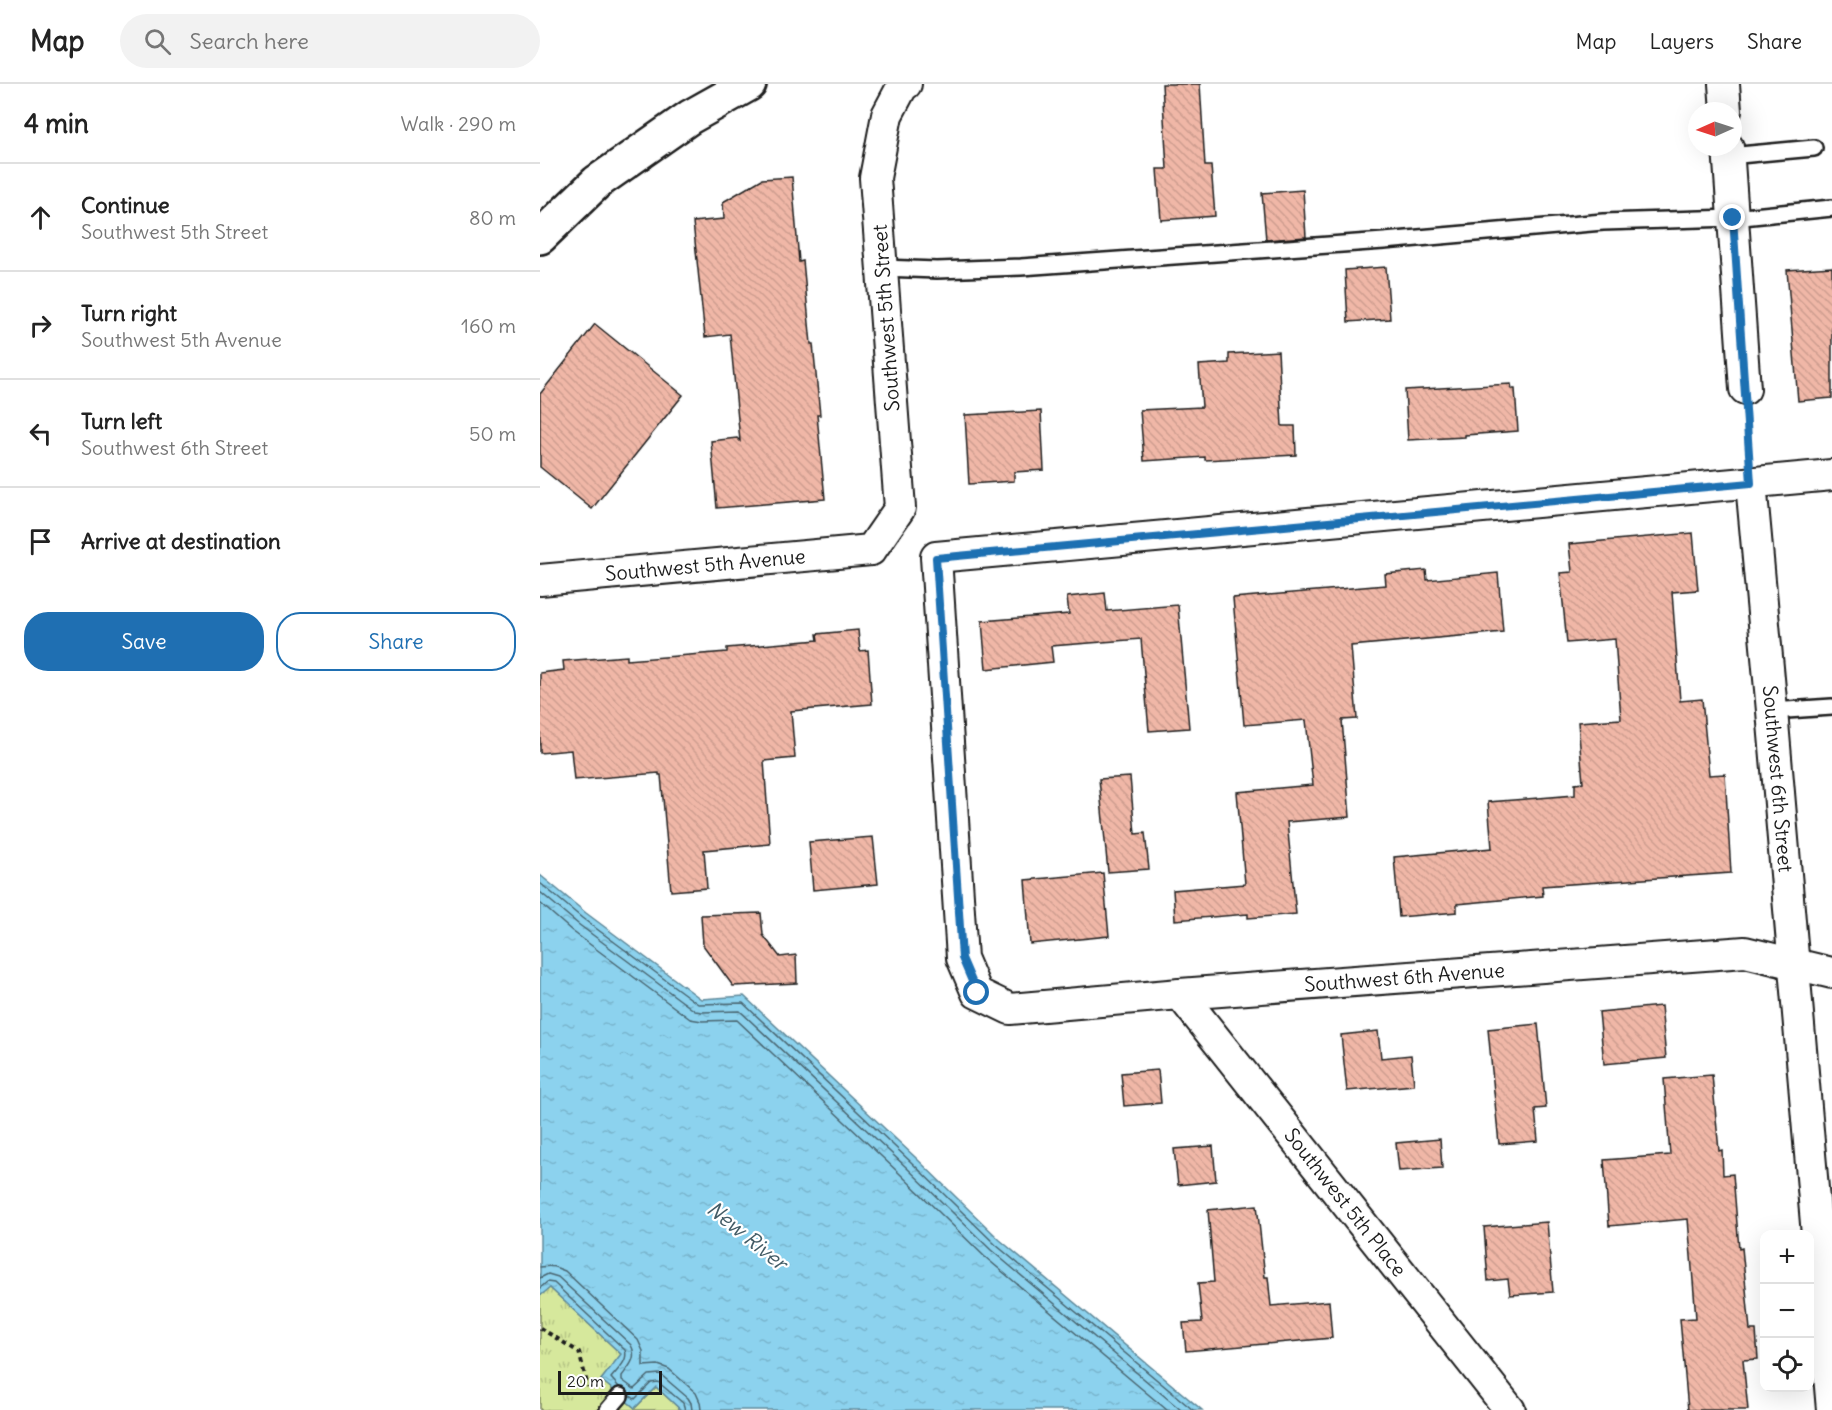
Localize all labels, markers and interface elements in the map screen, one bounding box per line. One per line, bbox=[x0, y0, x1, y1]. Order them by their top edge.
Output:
search box bbox=[120, 14, 540, 68]
text: Map bbox=[30, 23, 84, 59]
icon: search bbox=[141, 25, 174, 58]
text: Search here bbox=[189, 27, 309, 55]
text: Map bbox=[1576, 28, 1616, 55]
text: Layers bbox=[1649, 28, 1714, 55]
text: Share bbox=[1747, 28, 1802, 55]
north arrow bbox=[1688, 102, 1742, 156]
text: 4 min bbox=[24, 107, 89, 140]
text: Walk · 290 m bbox=[401, 111, 516, 136]
text: Continue bbox=[81, 191, 170, 219]
icon: ahead bbox=[24, 201, 57, 234]
route end bbox=[1719, 204, 1745, 230]
text: 80 m bbox=[469, 205, 516, 230]
text: Southwest 5th Street bbox=[81, 219, 268, 244]
street label: Southwest 5th Street bbox=[866, 224, 905, 412]
text: Turn right bbox=[81, 299, 177, 327]
icon: right bbox=[24, 309, 57, 342]
text: 160 m bbox=[461, 313, 516, 338]
text: Southwest 5th Avenue bbox=[81, 327, 282, 352]
text: Turn left bbox=[81, 407, 162, 435]
icon: left bbox=[24, 417, 57, 450]
text: 50 m bbox=[469, 421, 516, 446]
text: Southwest 6th Street bbox=[81, 435, 268, 460]
icon: arrive bbox=[24, 525, 57, 558]
text: Arrive at destination bbox=[81, 527, 281, 555]
street label: Southwest 5th Avenue bbox=[604, 543, 806, 586]
button: Save bbox=[24, 612, 264, 671]
button: Share bbox=[276, 612, 516, 671]
street label: Southwest 6th Street bbox=[1758, 684, 1799, 873]
street label: Southwest 6th Avenue bbox=[1303, 957, 1506, 997]
route start bbox=[963, 979, 989, 1005]
street label: Southwest 5th Place bbox=[1279, 1123, 1412, 1281]
water label: New River bbox=[702, 1195, 795, 1278]
map controls bbox=[1760, 1230, 1814, 1392]
button: + bbox=[1760, 1230, 1814, 1284]
button: − bbox=[1760, 1284, 1814, 1338]
button: locate bbox=[1760, 1338, 1814, 1392]
scale bar bbox=[558, 1368, 662, 1396]
text: 20 m bbox=[567, 1371, 604, 1391]

